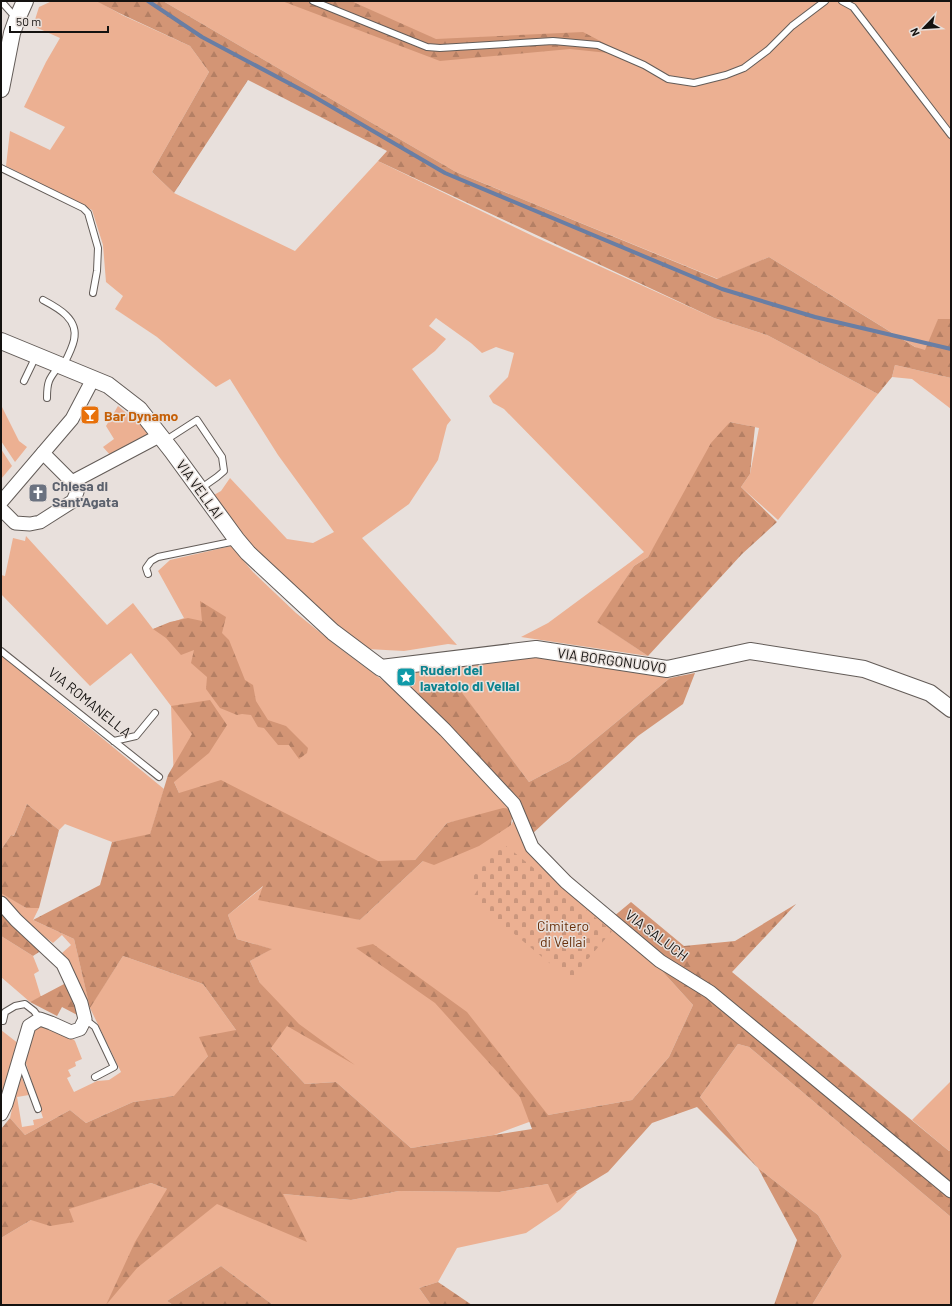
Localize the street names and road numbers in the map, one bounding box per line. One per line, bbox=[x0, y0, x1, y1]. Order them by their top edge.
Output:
street label: VIA VELLAI bbox=[173, 456, 227, 522]
street label: VIA BORGONUOVO bbox=[556, 644, 668, 676]
street label: VIA ROMANELLA bbox=[45, 663, 135, 741]
street label: VIA SALUCH bbox=[622, 906, 692, 964]

